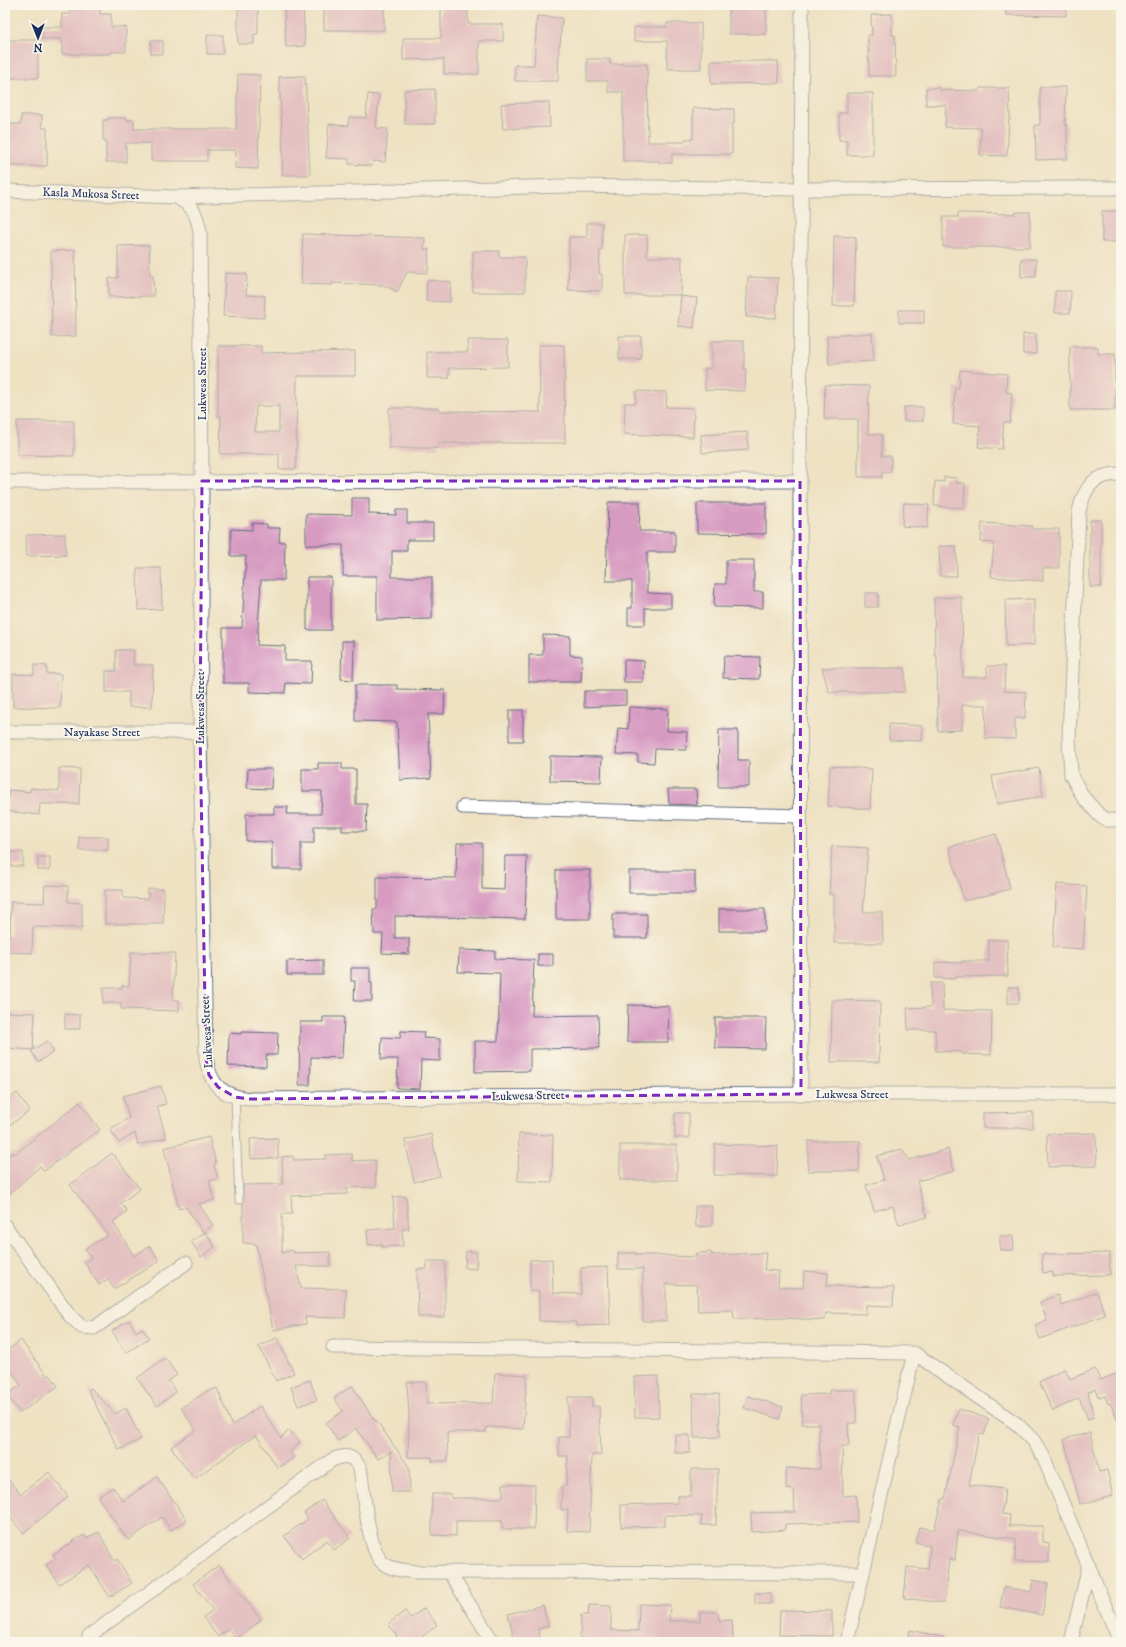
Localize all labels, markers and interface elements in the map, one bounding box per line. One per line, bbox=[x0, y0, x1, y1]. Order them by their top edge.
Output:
north arrow bbox=[18, 18, 58, 58]
text: N bbox=[33, 40, 43, 54]
street label: Kasla Mukosa Street bbox=[42, 185, 140, 203]
street label: Lukwesa Street bbox=[195, 347, 210, 421]
street label: Lukwesa Street bbox=[193, 671, 208, 745]
street label: Nayakase Street bbox=[64, 725, 140, 740]
street label: Lukwesa Street bbox=[198, 995, 216, 1069]
street label: Lukwesa Street bbox=[815, 1087, 889, 1102]
street label: Lukwesa Street bbox=[491, 1088, 565, 1104]

